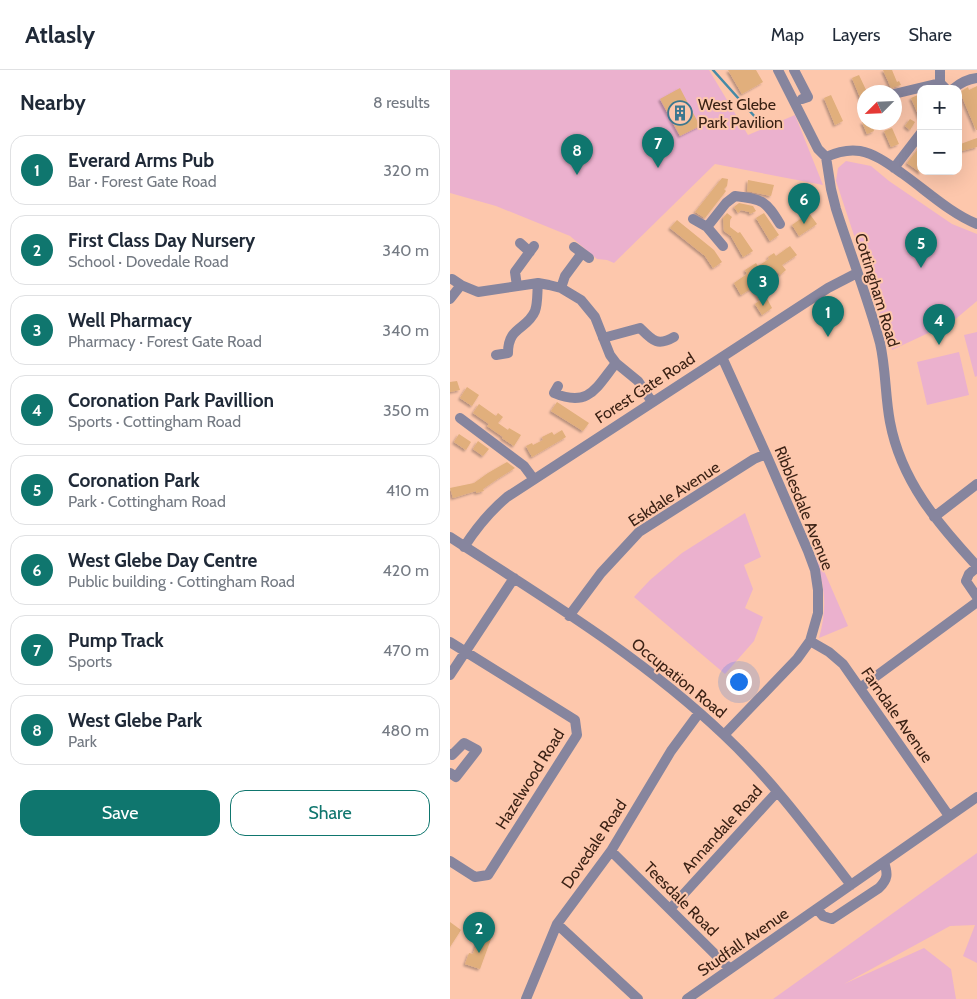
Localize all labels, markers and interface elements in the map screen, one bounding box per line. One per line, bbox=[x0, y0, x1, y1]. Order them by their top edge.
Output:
text: Atlasly bbox=[25, 20, 95, 49]
text: Map bbox=[771, 24, 804, 46]
text: Layers bbox=[832, 24, 881, 46]
text: Share bbox=[909, 24, 952, 46]
north arrow bbox=[857, 85, 902, 130]
map controls bbox=[917, 85, 962, 175]
button: + bbox=[917, 85, 962, 130]
text: Nearby bbox=[20, 90, 86, 115]
text: 8 results bbox=[373, 93, 430, 112]
place label: West Glebe Park Pavilion bbox=[698, 95, 783, 132]
building icon: West Glebe Park Pavilion bbox=[667, 100, 693, 126]
pin: 7 bbox=[642, 127, 674, 168]
button: − bbox=[917, 130, 962, 175]
pin: 8 bbox=[561, 134, 593, 175]
text: Everard Arms Pub bbox=[68, 149, 214, 172]
text: 1 bbox=[34, 161, 40, 180]
text: 320 m bbox=[383, 161, 429, 180]
text: Bar · Forest Gate Road bbox=[68, 172, 217, 191]
pin: 6 bbox=[788, 183, 820, 224]
pin: 5 bbox=[905, 227, 937, 268]
text: First Class Day Nursery bbox=[68, 229, 255, 252]
street label: Cottingham Road bbox=[851, 231, 903, 349]
text: 2 bbox=[33, 241, 41, 260]
text: 340 m bbox=[382, 241, 429, 260]
text: School · Dovedale Road bbox=[68, 252, 229, 271]
pin: 3 bbox=[747, 265, 779, 306]
pin: 1 bbox=[812, 296, 844, 337]
pin: 4 bbox=[923, 304, 955, 345]
text: Well Pharmacy bbox=[68, 309, 192, 332]
text: 3 bbox=[33, 321, 41, 340]
text: 340 m bbox=[382, 321, 429, 340]
text: Pharmacy · Forest Gate Road bbox=[68, 332, 262, 351]
street label: Forest Gate Road bbox=[592, 349, 698, 427]
text: Coronation Park Pavillion bbox=[68, 389, 274, 412]
text: 4 bbox=[32, 401, 42, 420]
text: 350 m bbox=[383, 401, 429, 420]
text: Sports · Cottingham Road bbox=[68, 412, 241, 431]
street label: Ribblesdale Avenue bbox=[770, 443, 838, 573]
street label: Eskdale Avenue bbox=[625, 457, 723, 531]
text: Coronation Park bbox=[68, 469, 200, 492]
text: 5 bbox=[33, 481, 41, 500]
text: 410 m bbox=[386, 481, 429, 500]
text: Park · Cottingham Road bbox=[68, 492, 226, 511]
text: West Glebe Day Centre bbox=[68, 549, 257, 572]
text: 6 bbox=[33, 561, 42, 580]
text: 420 m bbox=[383, 561, 429, 580]
text: Public building · Cottingham Road bbox=[68, 572, 295, 591]
text: Pump Track bbox=[68, 629, 164, 652]
street label: Occupation Road bbox=[628, 634, 730, 722]
text: 7 bbox=[33, 641, 41, 660]
text: 470 m bbox=[383, 641, 429, 660]
text: Sports bbox=[68, 652, 112, 671]
street label: Farndale Avenue bbox=[857, 664, 937, 766]
your location bbox=[726, 669, 752, 695]
text: West Glebe Park bbox=[68, 709, 202, 732]
text: 8 bbox=[32, 721, 42, 740]
text: 480 m bbox=[381, 721, 429, 740]
street label: Hazelwood Road bbox=[492, 725, 568, 833]
text: Park bbox=[68, 732, 97, 751]
street label: Annandale Road bbox=[678, 781, 766, 877]
button: Save bbox=[20, 790, 220, 836]
button: Share bbox=[230, 790, 430, 836]
street label: Dovedale Road bbox=[557, 796, 631, 892]
street label: Teesdale Road bbox=[640, 858, 722, 940]
street label: Studfall Avenue bbox=[694, 904, 792, 980]
pin: 2 bbox=[463, 912, 495, 953]

